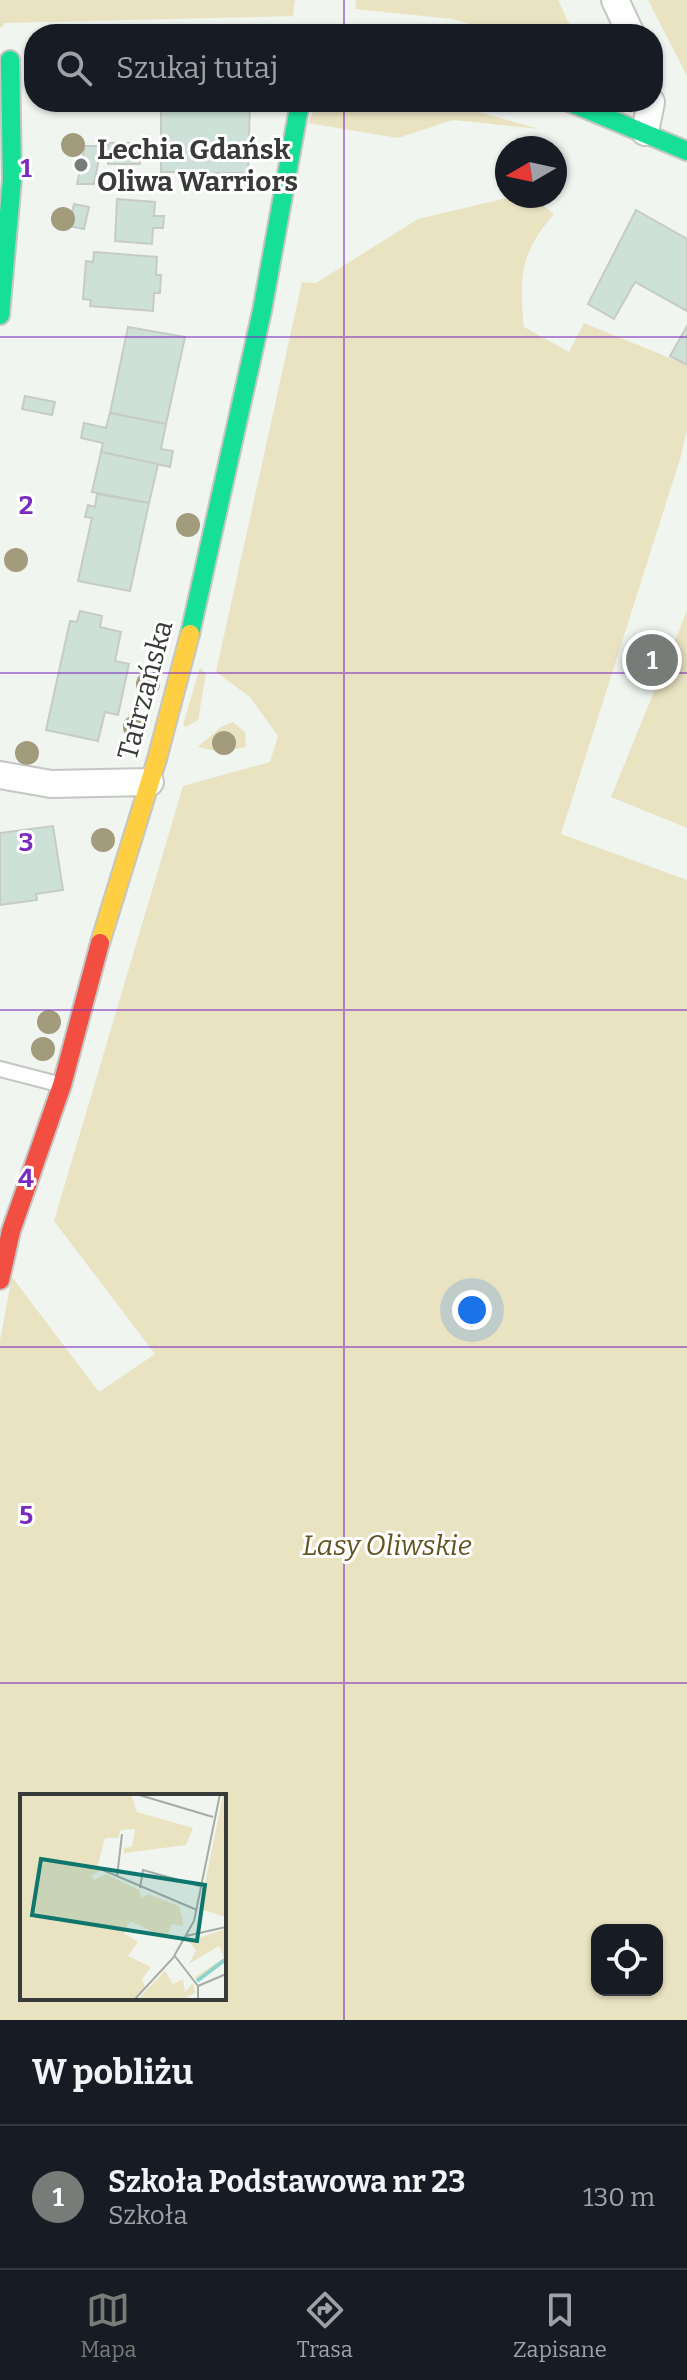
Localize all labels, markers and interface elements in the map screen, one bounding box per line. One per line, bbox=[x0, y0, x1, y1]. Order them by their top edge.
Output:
search box bbox=[24, 24, 663, 112]
icon: search bbox=[52, 46, 96, 90]
text: Szukaj tutaj bbox=[116, 50, 278, 86]
place label: Lechia Gdańsk Oliwa Warriors bbox=[97, 133, 298, 198]
north arrow bbox=[495, 136, 567, 208]
text: 1 bbox=[20, 153, 32, 184]
marker: Lechia Gdańsk Oliwa Warriors bbox=[72, 156, 90, 174]
text: 2 bbox=[19, 490, 33, 521]
street label: Tatrzańska bbox=[111, 617, 179, 763]
pin: 1 bbox=[626, 630, 678, 690]
text: 3 bbox=[19, 827, 33, 858]
text: 4 bbox=[18, 1163, 34, 1194]
your location bbox=[452, 1290, 492, 1330]
text: 5 bbox=[19, 1500, 33, 1531]
park label: Lasy Oliwskie bbox=[302, 1529, 472, 1562]
inset map bbox=[20, 1794, 226, 2000]
map controls bbox=[591, 1924, 663, 1996]
button: locate bbox=[591, 1924, 663, 1996]
text: W pobliżu bbox=[32, 2052, 193, 2093]
text: Szkoła Podstawowa nr 23 bbox=[108, 2164, 466, 2200]
text: 1 bbox=[52, 2182, 64, 2213]
text: 130 m bbox=[583, 2182, 655, 2213]
text: Szkoła bbox=[108, 2200, 188, 2231]
tab: Mapa bbox=[80, 2288, 137, 2363]
tab: Trasa bbox=[297, 2288, 353, 2363]
tab: Zapisane bbox=[513, 2288, 607, 2363]

